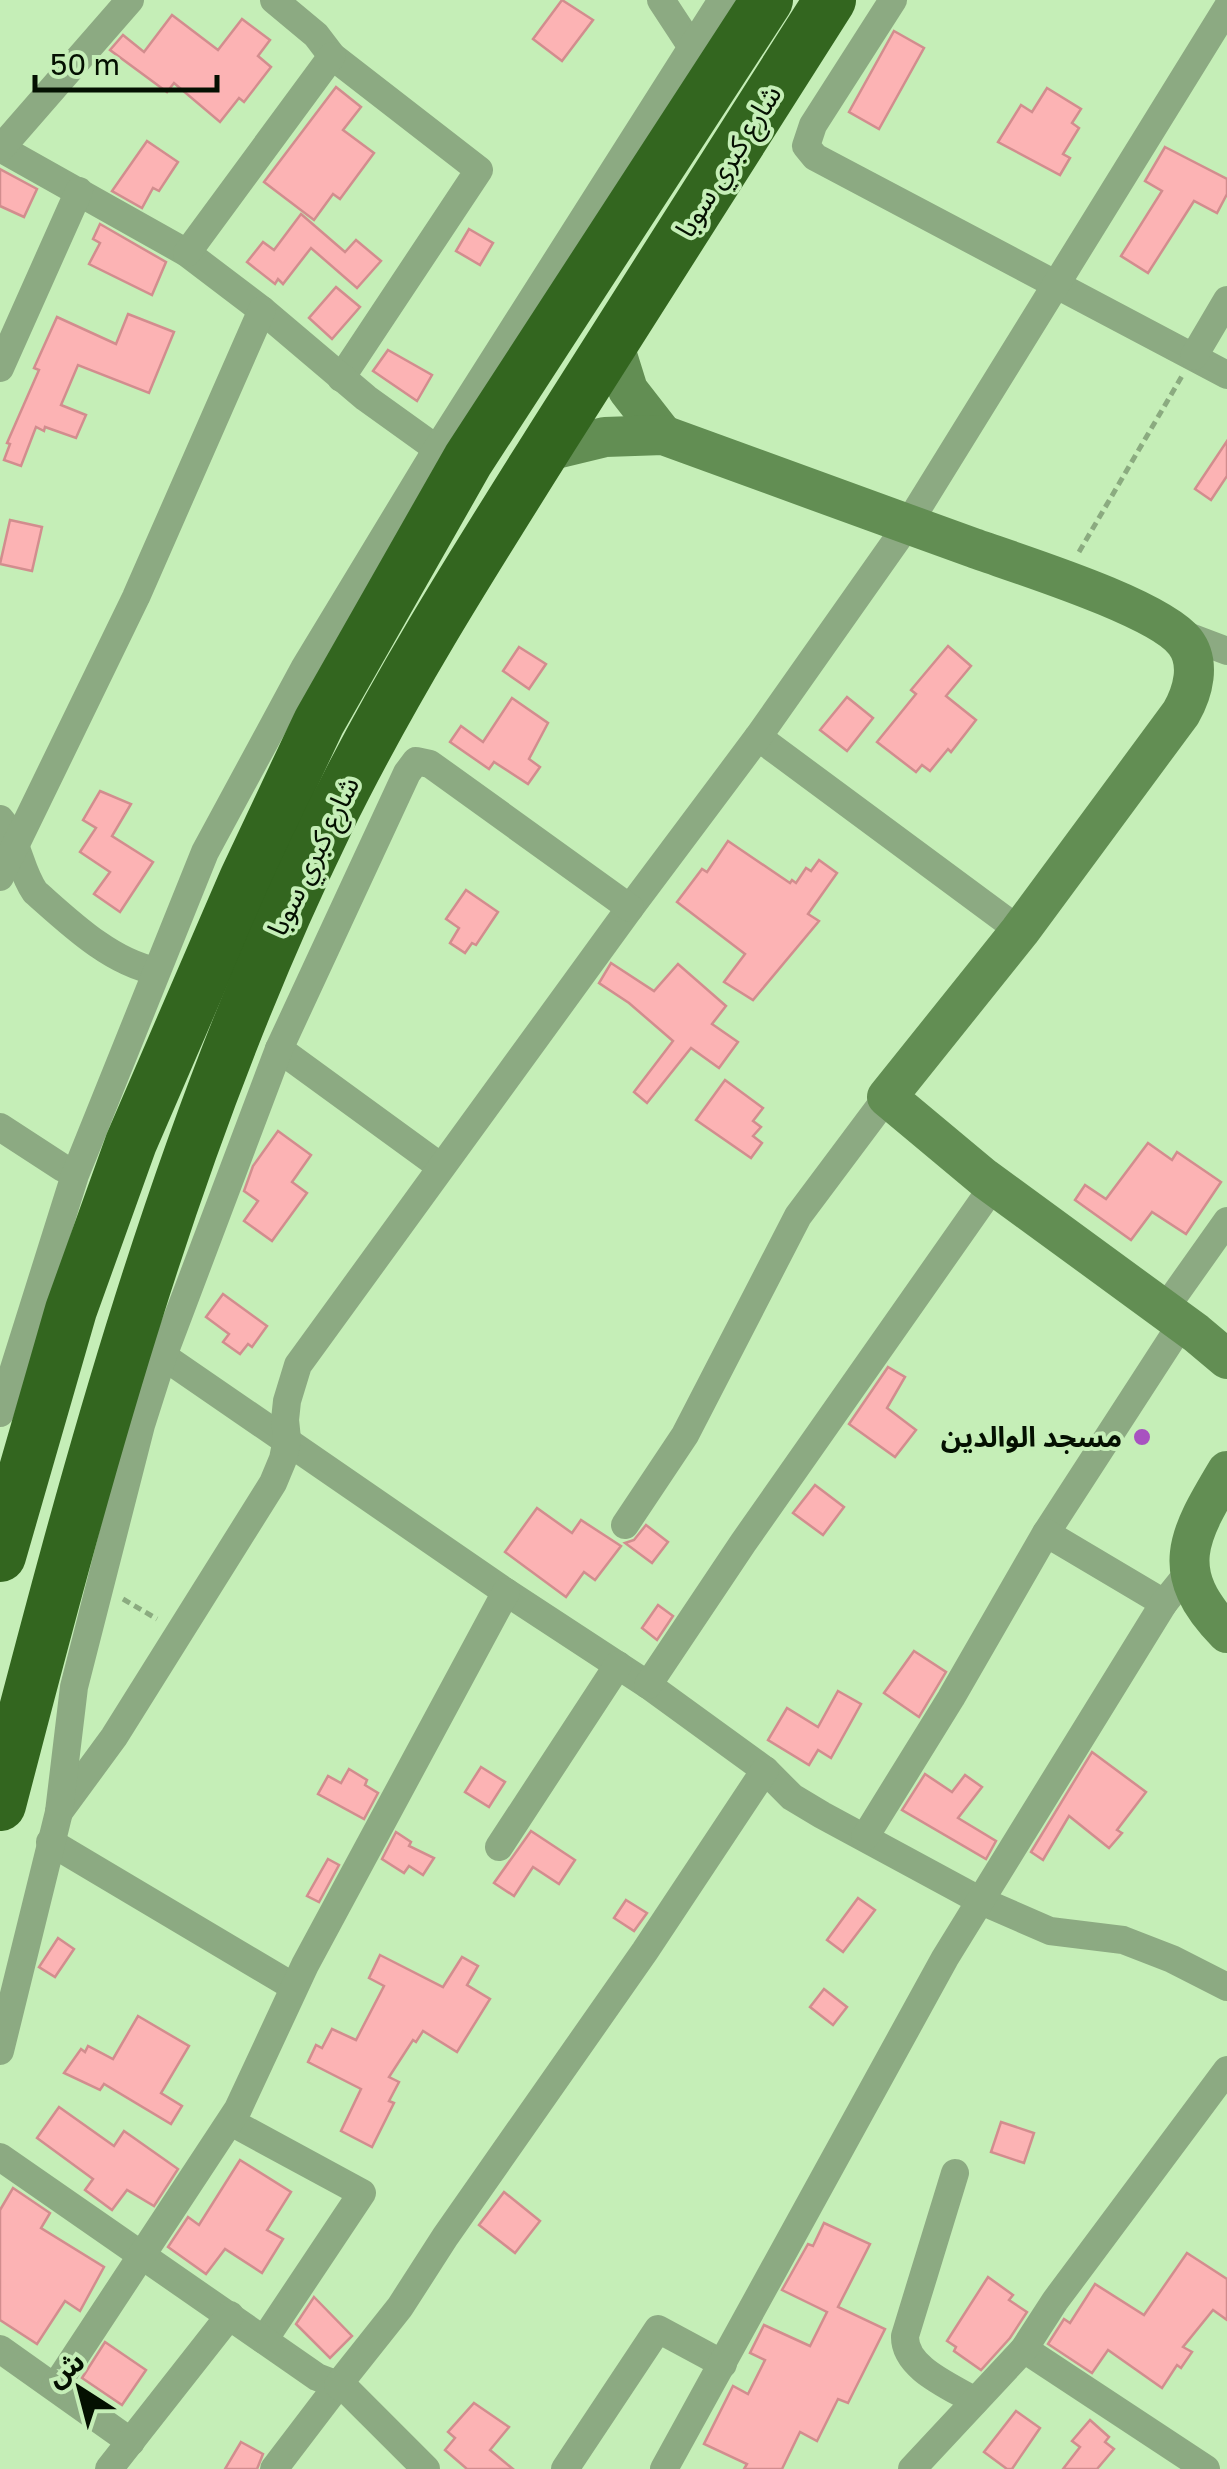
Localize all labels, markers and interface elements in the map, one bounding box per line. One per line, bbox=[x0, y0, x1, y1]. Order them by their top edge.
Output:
scale bar bbox=[35, 30, 218, 92]
text: 50 m bbox=[50, 46, 120, 82]
street label: شارع كبري سوبا bbox=[668, 79, 792, 246]
street label: شارع كبري سوبا bbox=[260, 771, 370, 943]
place label: مسجد الوالدين bbox=[941, 1420, 1122, 1454]
marker: مسجد الوالدين bbox=[1131, 1426, 1153, 1448]
north arrow bbox=[30, 2339, 130, 2439]
text: ش bbox=[40, 2344, 90, 2393]

